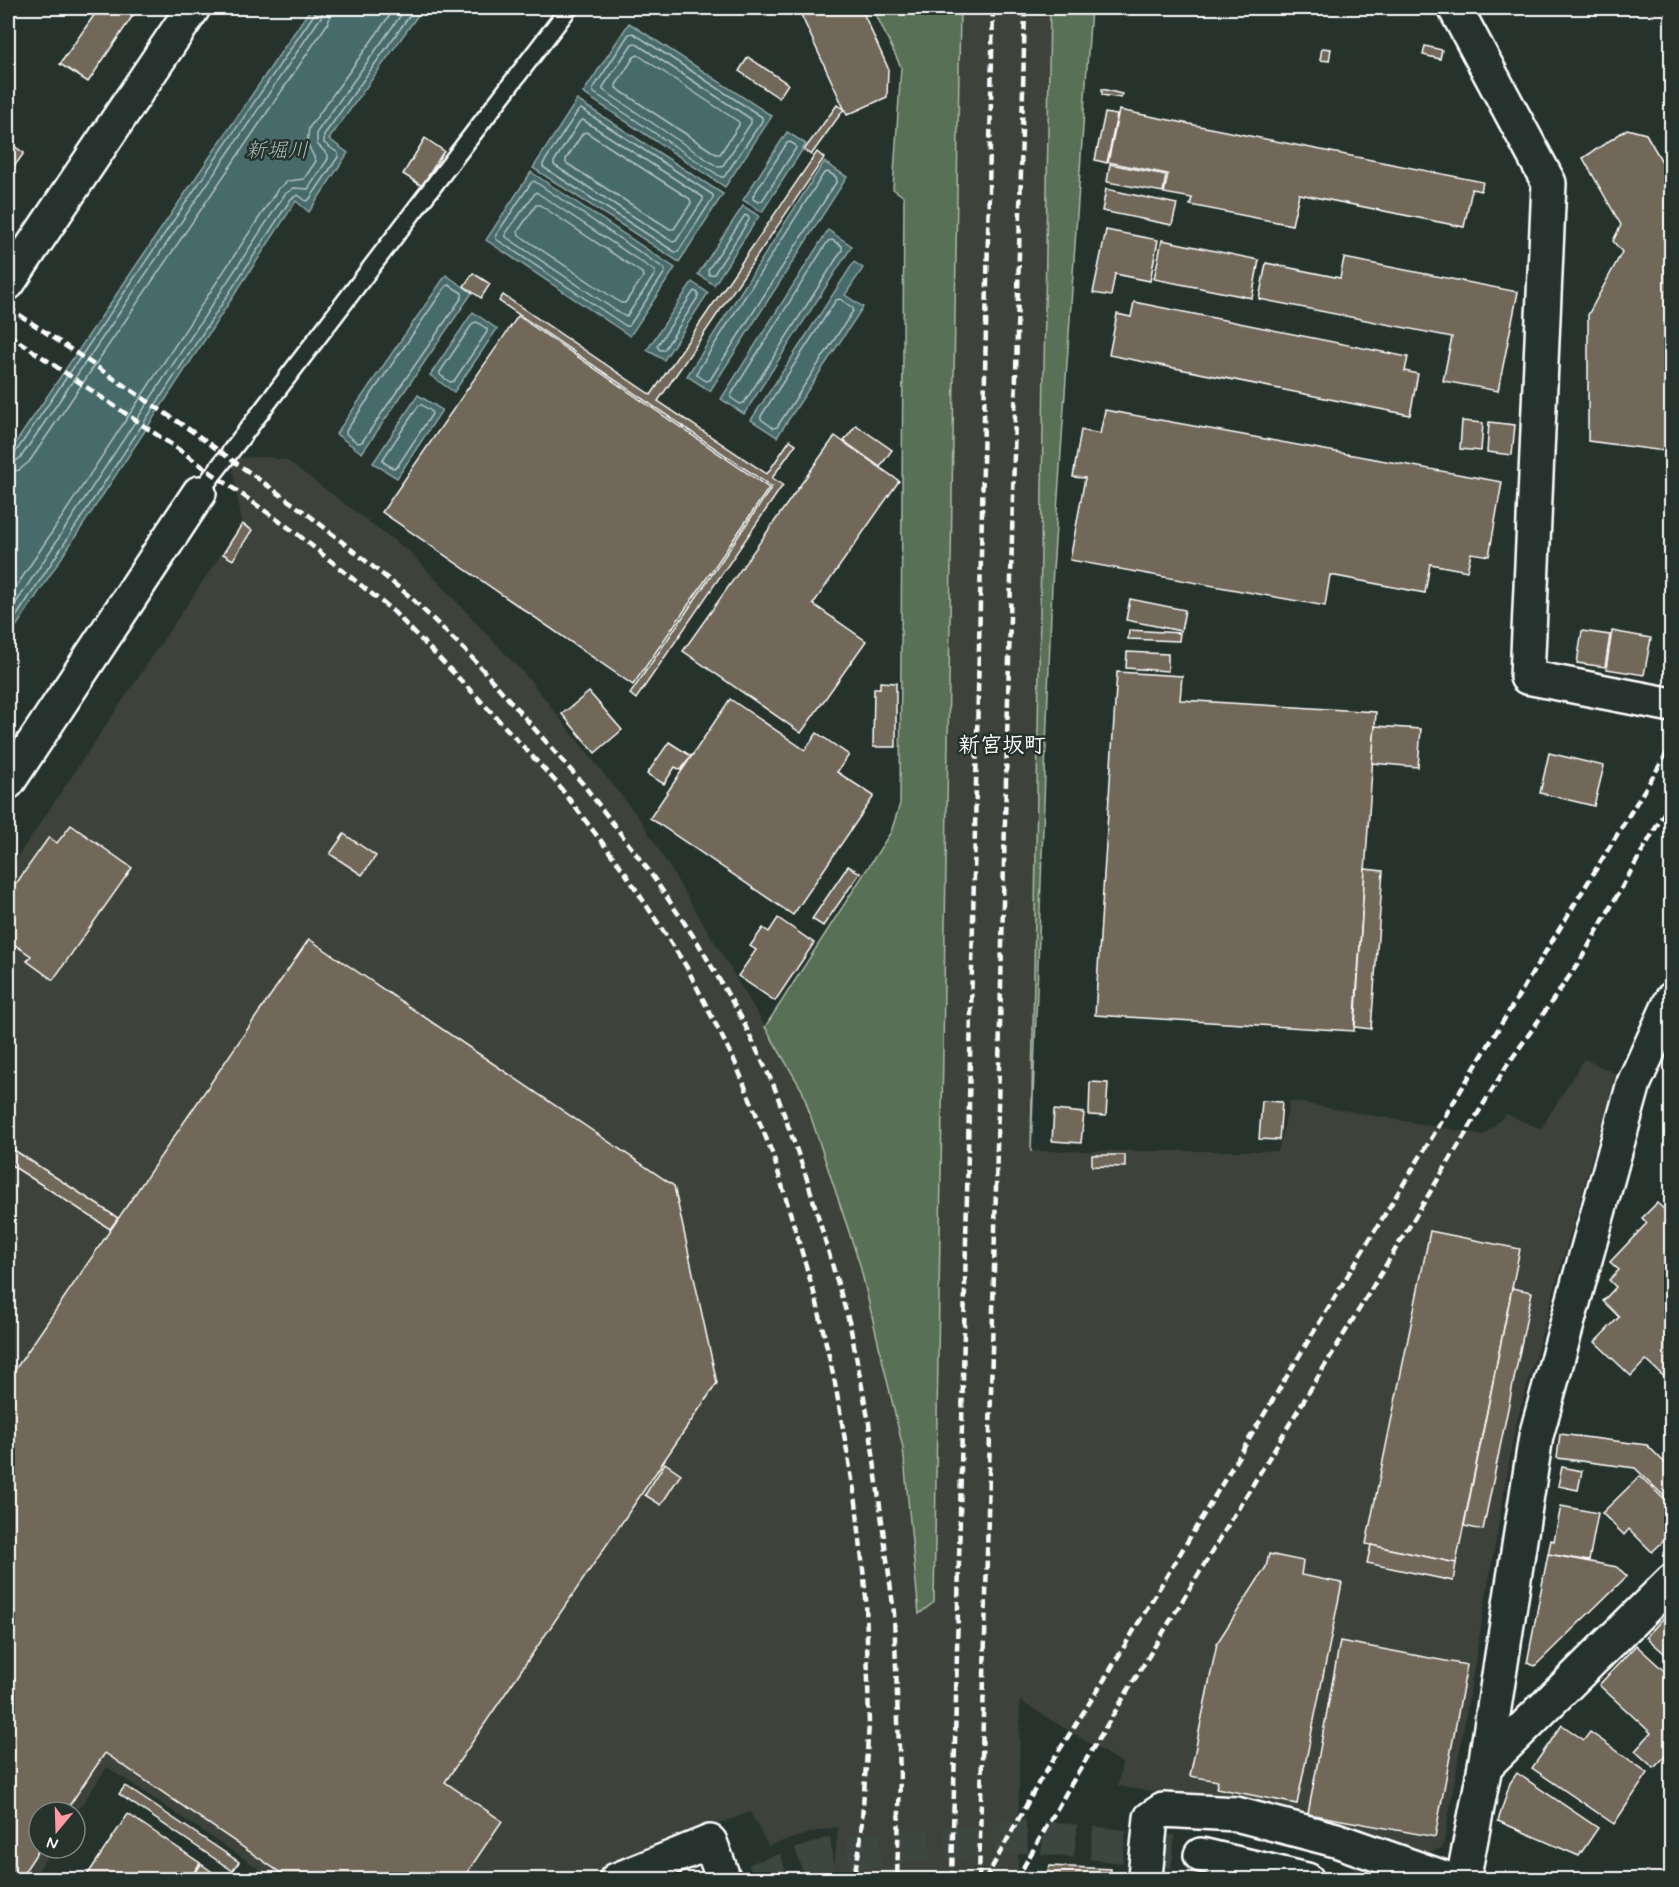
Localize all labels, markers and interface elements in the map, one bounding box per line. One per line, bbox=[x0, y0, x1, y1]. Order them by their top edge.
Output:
water label: 新堀川 bbox=[246, 137, 309, 165]
district label: 新宮坂町 bbox=[958, 732, 1046, 760]
north arrow bbox=[27, 1800, 87, 1860]
text: N bbox=[44, 1831, 61, 1854]

